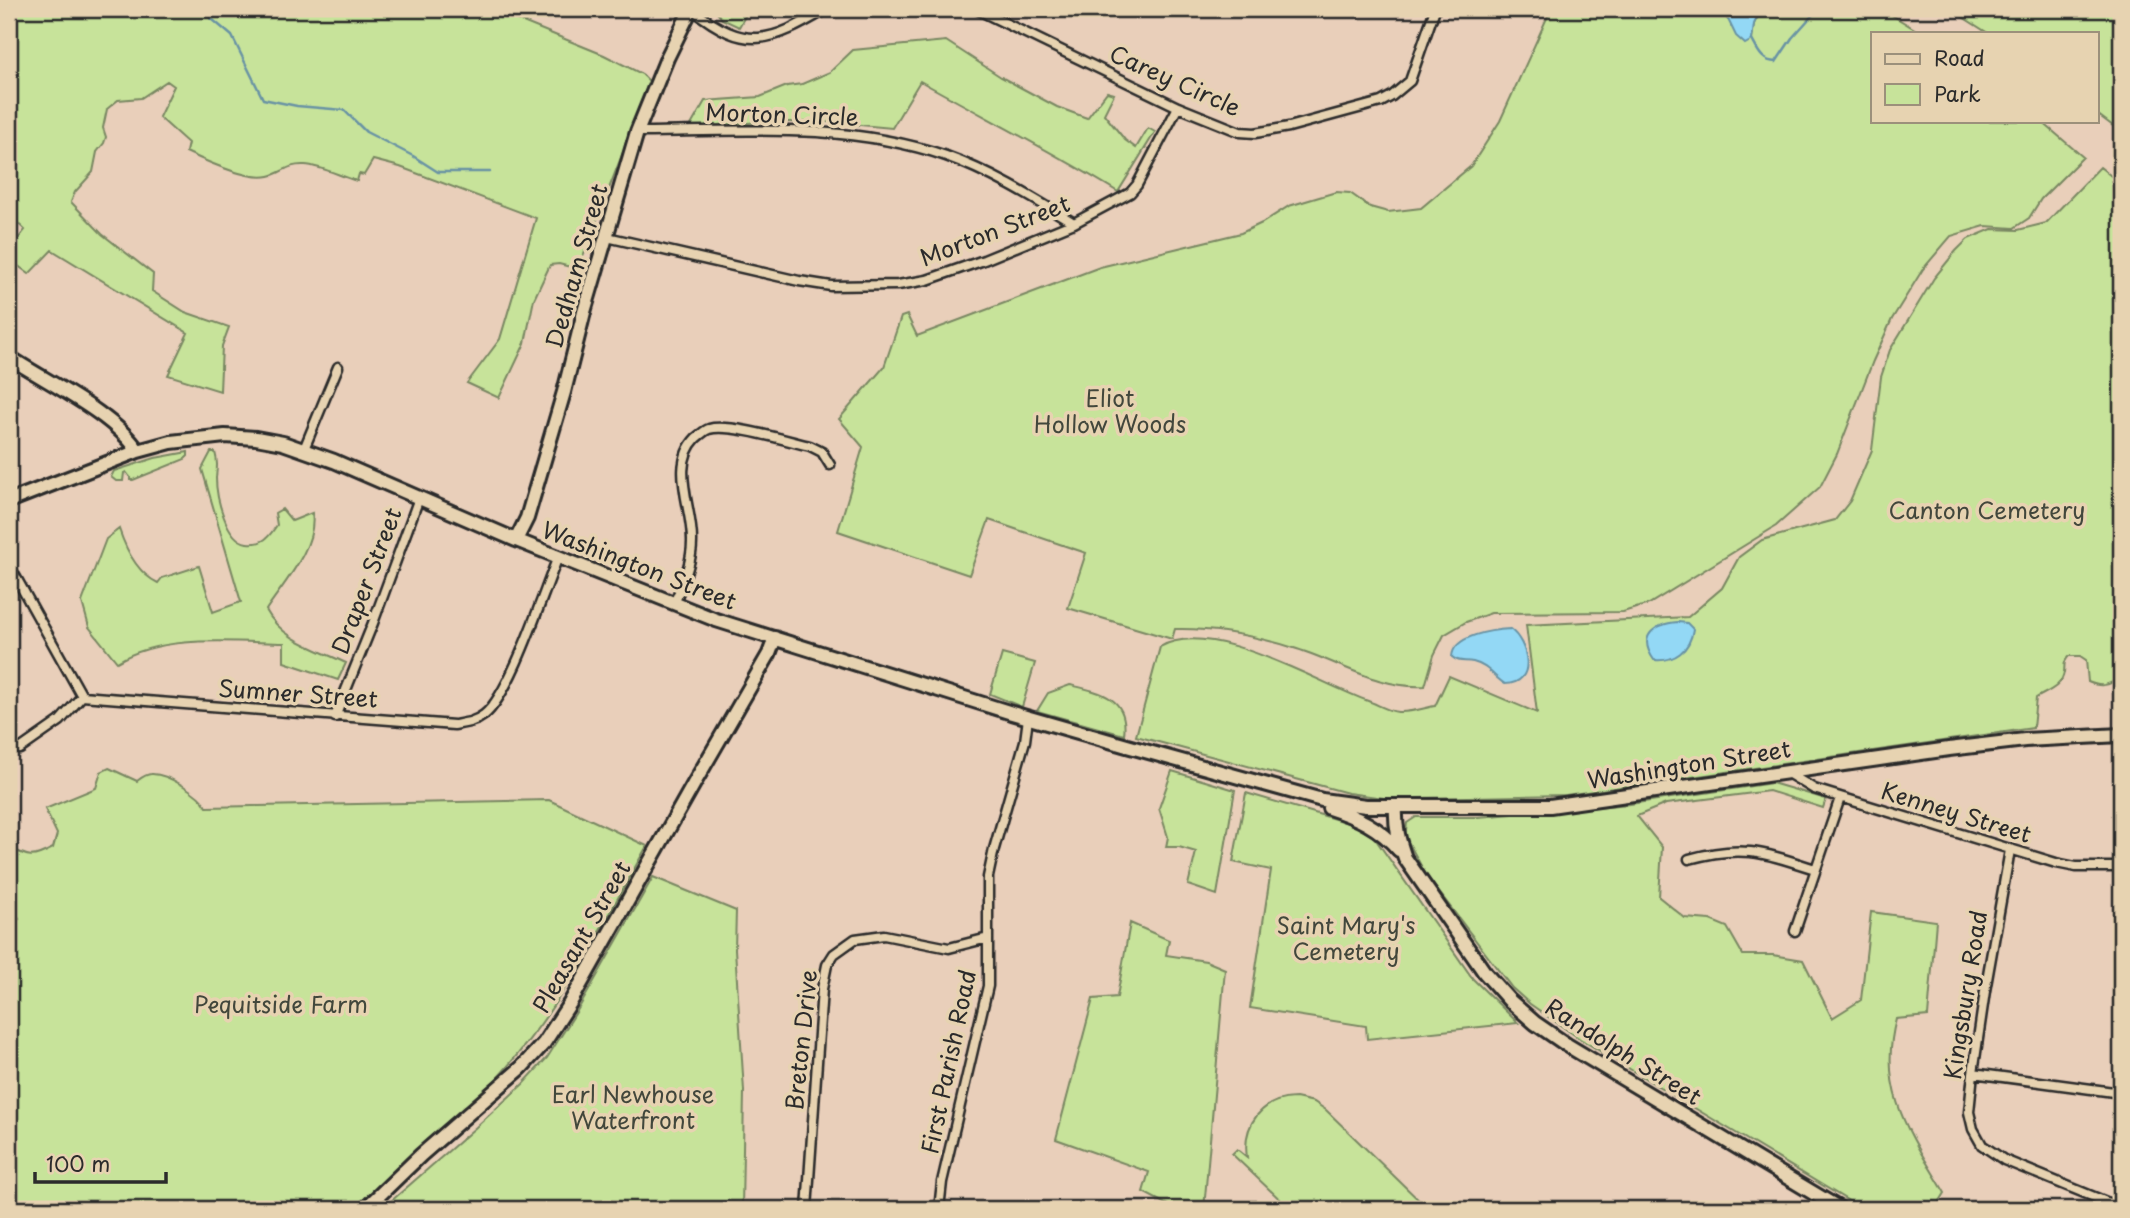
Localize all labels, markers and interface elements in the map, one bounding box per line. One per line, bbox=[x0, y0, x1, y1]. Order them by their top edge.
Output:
legend bbox=[1871, 32, 2098, 122]
street label: Carey Circle bbox=[1104, 35, 1247, 124]
text: Road bbox=[1934, 41, 1985, 73]
text: Park bbox=[1934, 77, 1981, 109]
street label: Morton Circle bbox=[705, 93, 859, 134]
street label: Dedham Street bbox=[535, 179, 616, 352]
street label: Morton Street bbox=[914, 185, 1075, 274]
park label: Eliot Hollow Woods bbox=[1034, 380, 1186, 441]
park label: Canton Cemetery bbox=[1889, 492, 2085, 527]
street label: Draper Street bbox=[322, 502, 410, 659]
street label: Washington Street bbox=[537, 511, 742, 618]
street label: Sumner Street bbox=[217, 669, 379, 716]
street label: Washington Street bbox=[1584, 730, 1793, 797]
street label: Kenney Street bbox=[1877, 772, 2036, 851]
street label: Pleasant Street bbox=[523, 854, 639, 1019]
park label: Saint Mary's Cemetery bbox=[1276, 907, 1416, 968]
street label: Kingsbury Road bbox=[1934, 908, 1995, 1082]
street label: First Parish Road bbox=[911, 966, 984, 1157]
street label: Breton Drive bbox=[776, 968, 825, 1112]
park label: Pequitside Farm bbox=[194, 986, 368, 1021]
street label: Randolph Street bbox=[1539, 988, 1709, 1113]
park label: Earl Newhouse Waterfront bbox=[552, 1076, 714, 1137]
scale bar bbox=[35, 1141, 166, 1185]
text: 100 m bbox=[46, 1147, 110, 1179]

